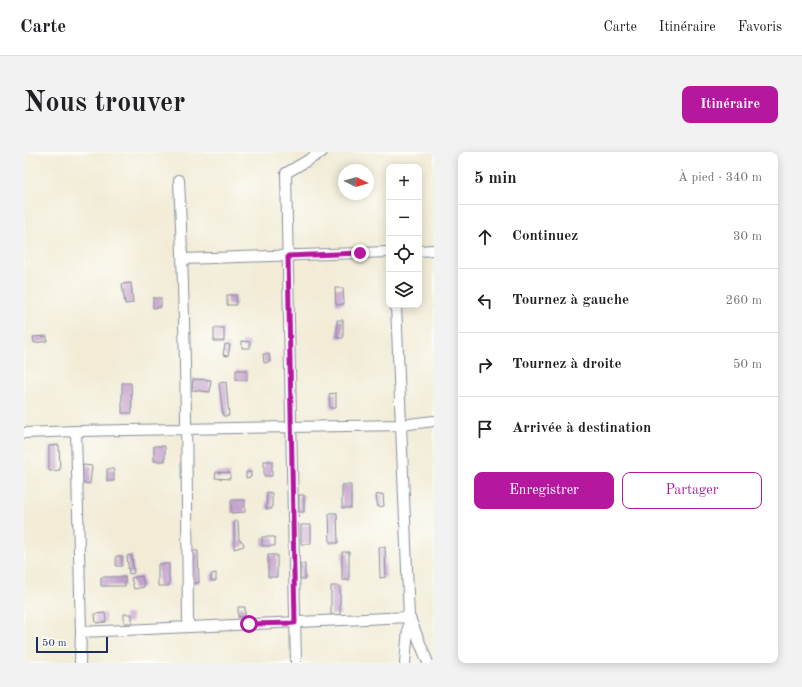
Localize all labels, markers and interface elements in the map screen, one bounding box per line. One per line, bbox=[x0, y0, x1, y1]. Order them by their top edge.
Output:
text: Carte bbox=[20, 18, 66, 37]
text: Carte bbox=[603, 20, 637, 34]
text: Itinéraire bbox=[659, 20, 716, 34]
text: Favoris bbox=[738, 20, 782, 34]
button: Itinéraire bbox=[682, 86, 778, 123]
text: Nous trouver bbox=[24, 90, 185, 118]
north arrow bbox=[338, 164, 374, 200]
map controls bbox=[386, 164, 422, 308]
button: + bbox=[386, 164, 422, 200]
text: 5 min bbox=[474, 170, 517, 187]
text: À pied · 340 m bbox=[678, 171, 762, 184]
button: − bbox=[386, 200, 422, 236]
icon: ahead bbox=[474, 226, 496, 248]
text: Continuez bbox=[512, 229, 578, 244]
text: 30 m bbox=[733, 230, 762, 243]
button: locate bbox=[386, 236, 422, 272]
route end bbox=[351, 244, 369, 262]
button: layers bbox=[386, 272, 422, 308]
icon: left bbox=[474, 290, 496, 312]
text: Tournez à gauche bbox=[512, 293, 629, 308]
text: 260 m bbox=[725, 294, 762, 307]
icon: right bbox=[474, 354, 496, 376]
text: Tournez à droite bbox=[512, 357, 622, 372]
text: 50 m bbox=[733, 358, 762, 371]
icon: arrive bbox=[474, 418, 496, 440]
text: Arrivée à destination bbox=[512, 421, 651, 436]
button: Enregistrer bbox=[474, 472, 614, 509]
button: Partager bbox=[622, 472, 762, 509]
route start bbox=[240, 615, 258, 633]
scale bar bbox=[36, 635, 108, 654]
text: 50 m bbox=[42, 638, 67, 649]

